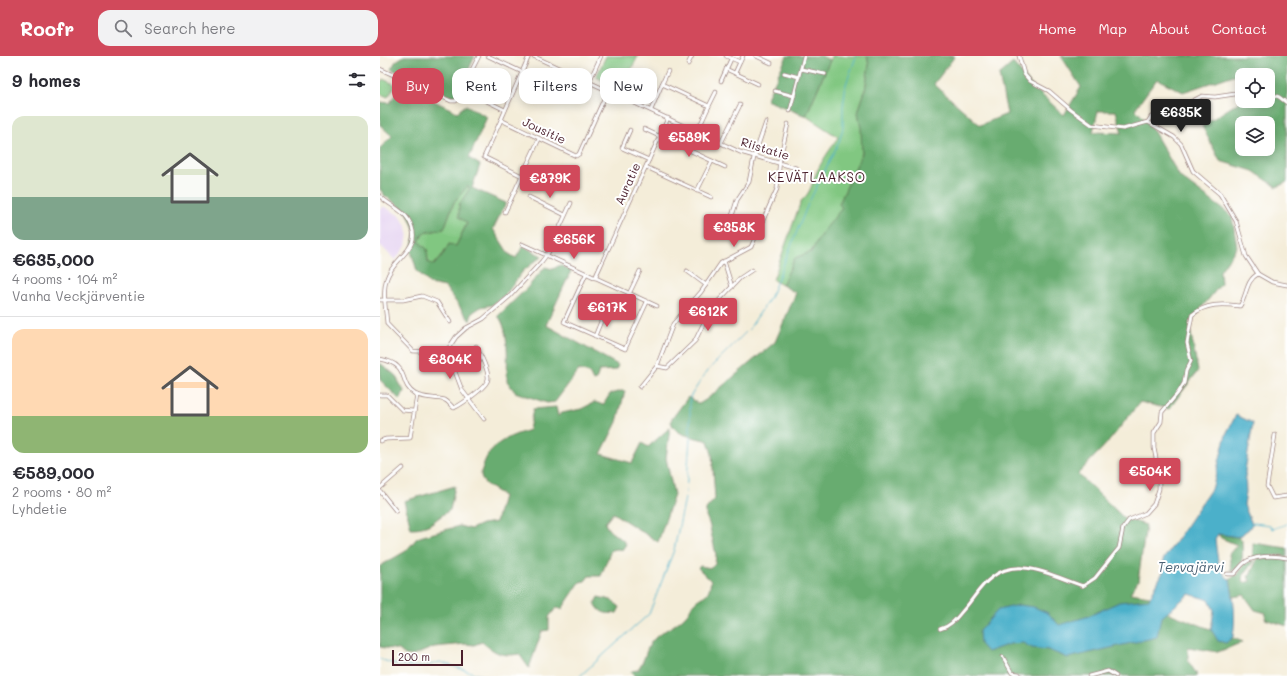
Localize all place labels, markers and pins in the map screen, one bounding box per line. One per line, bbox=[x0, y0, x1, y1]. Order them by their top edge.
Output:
pin: €635K bbox=[1153, 99, 1209, 133]
pin: €589K bbox=[661, 124, 717, 158]
pin: €879K bbox=[522, 165, 578, 199]
pin: €358K bbox=[706, 214, 762, 248]
pin: €656K bbox=[546, 226, 602, 260]
pin: €617K bbox=[579, 294, 635, 328]
pin: €612K bbox=[680, 298, 736, 332]
pin: €804K bbox=[422, 346, 478, 380]
pin: €504K bbox=[1122, 458, 1178, 492]

